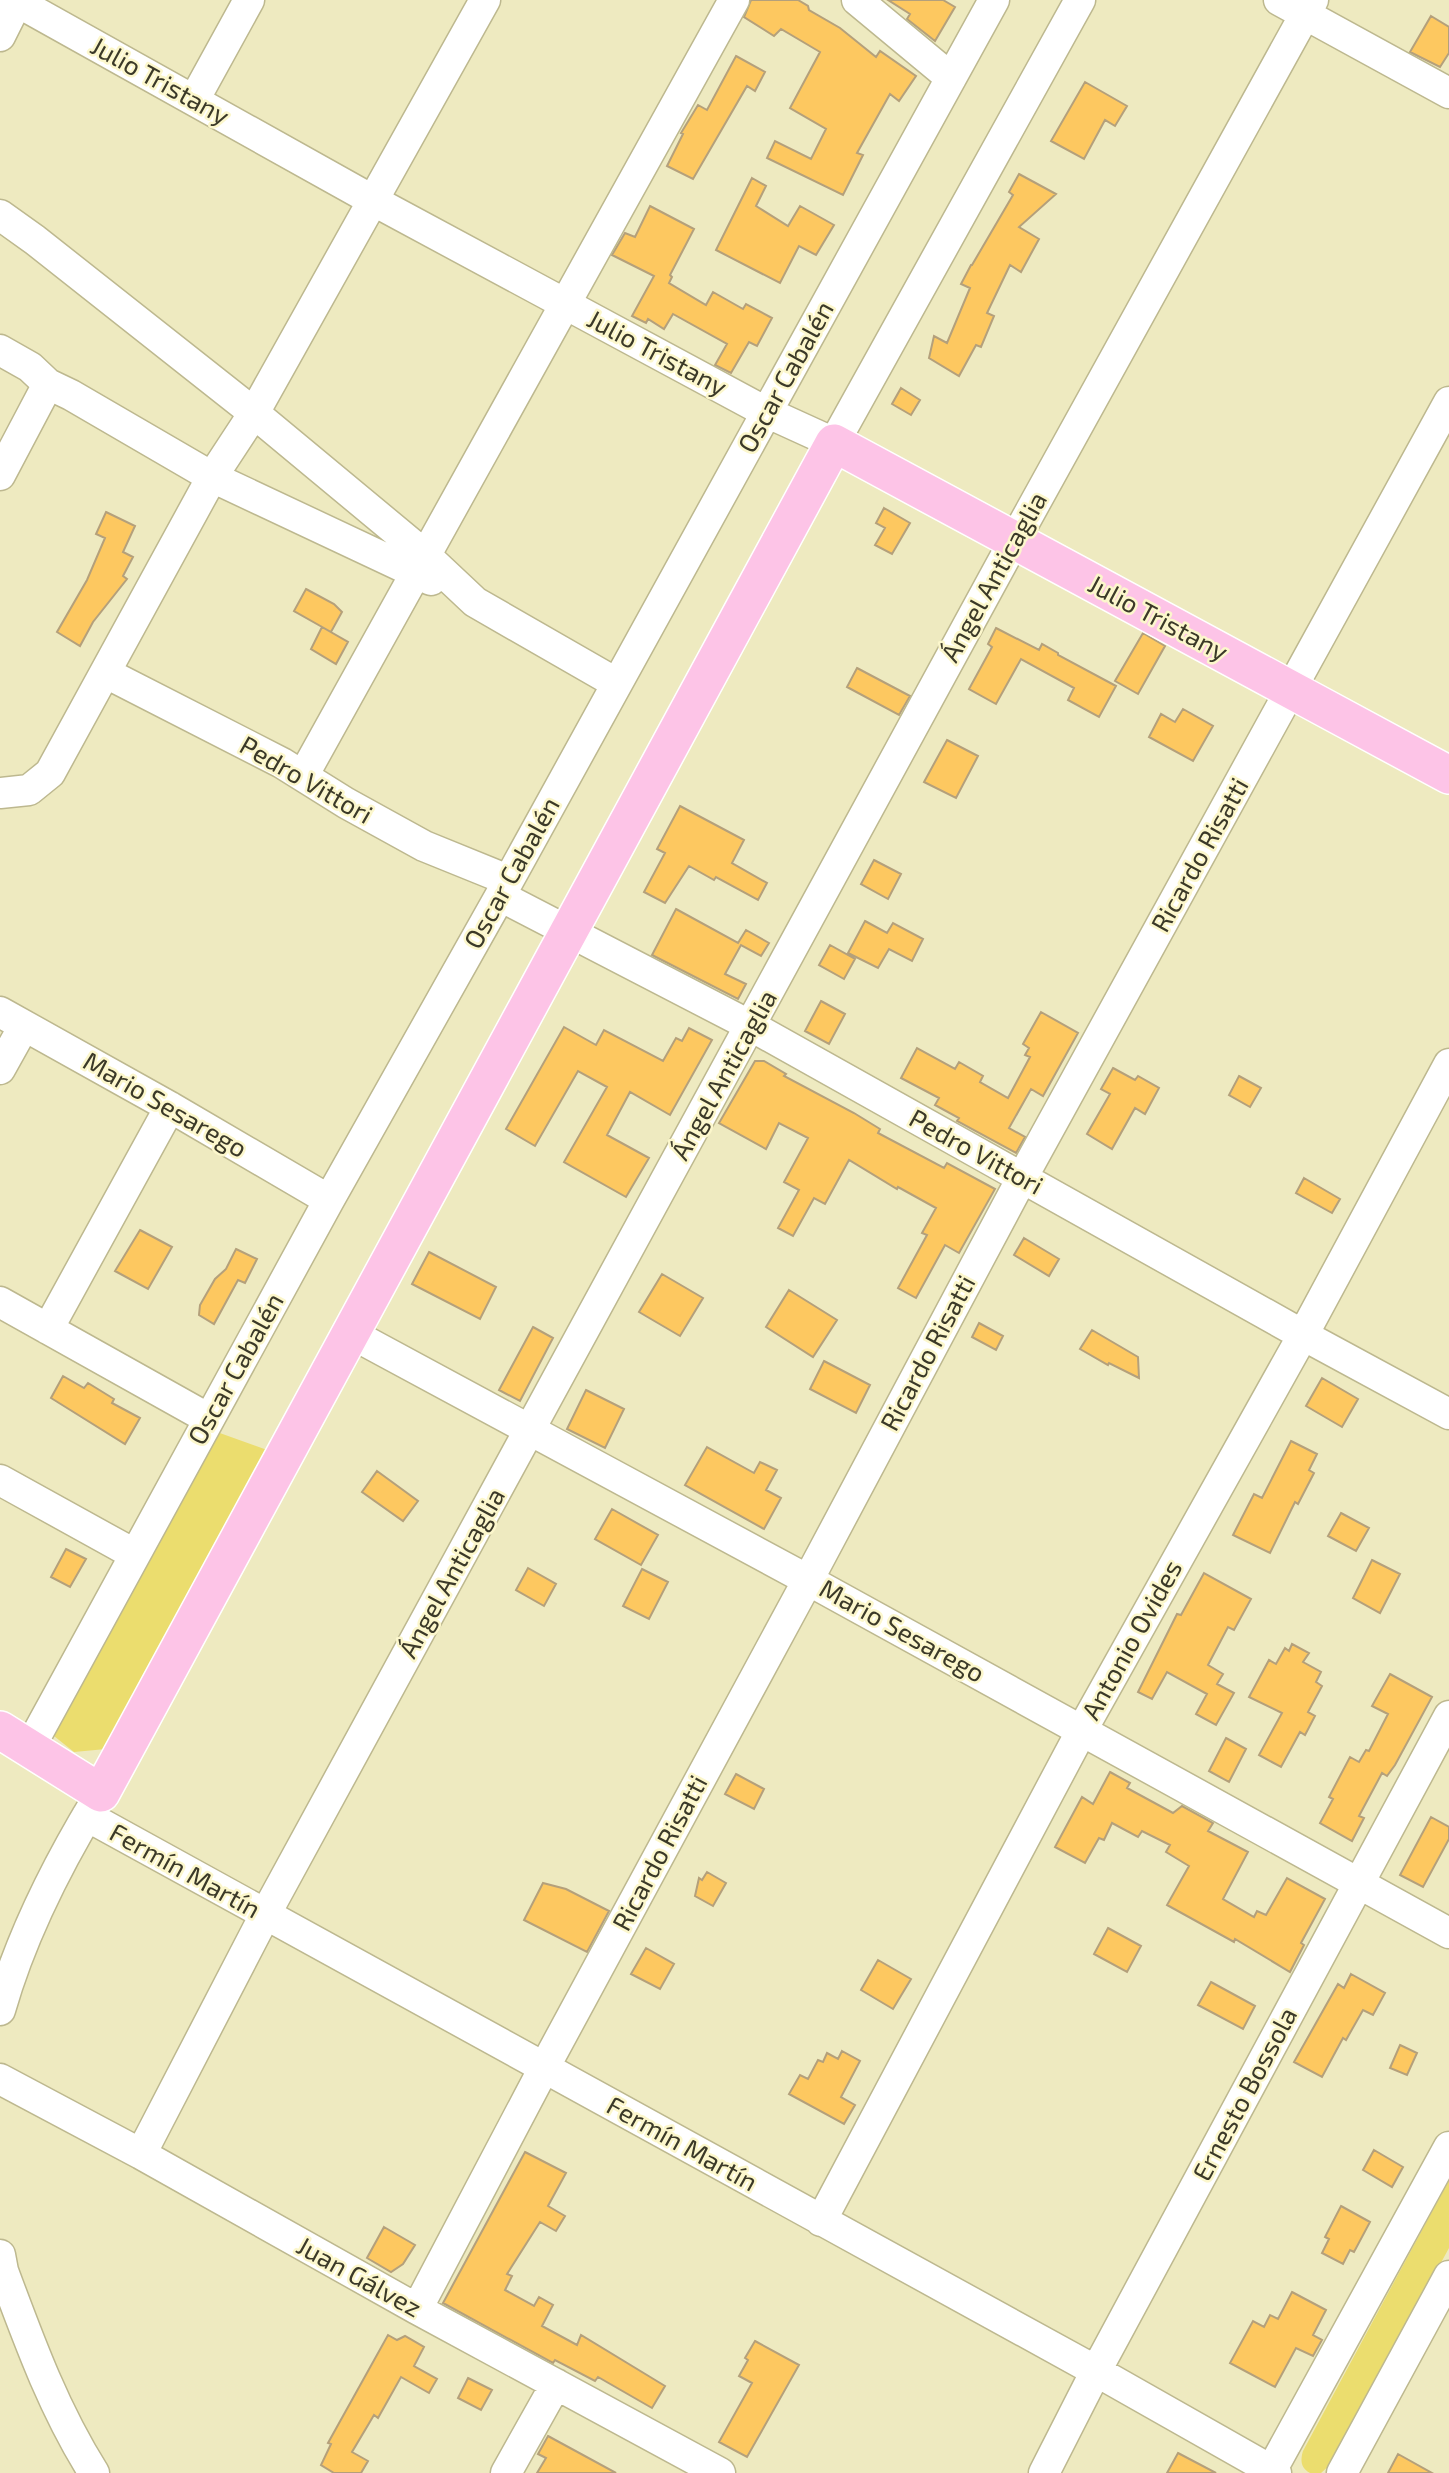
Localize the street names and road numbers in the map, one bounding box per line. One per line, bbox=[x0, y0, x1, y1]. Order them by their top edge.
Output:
street label: Julio Tristany bbox=[86, 29, 236, 131]
street label: Oscar Cabalén bbox=[730, 295, 839, 457]
street label: Julio Tristany bbox=[583, 302, 733, 402]
street label: Ángel Anticaglia bbox=[933, 486, 1052, 667]
street label: Julio Tristany bbox=[1084, 567, 1234, 667]
street label: Pedro Vittori bbox=[235, 728, 379, 829]
street label: Ricardo Risatti bbox=[1144, 772, 1254, 937]
street label: Oscar Cabalén bbox=[456, 791, 565, 953]
street label: Ángel Anticaglia bbox=[663, 984, 782, 1165]
street label: Mario Sesarego bbox=[78, 1044, 253, 1163]
street label: Pedro Vittori bbox=[905, 1101, 1049, 1200]
street label: Ricardo Risatti bbox=[873, 1269, 981, 1435]
street label: Oscar Cabalén bbox=[180, 1287, 289, 1449]
street label: Ángel Anticaglia bbox=[391, 1482, 510, 1663]
street label: Antonio Ovides bbox=[1074, 1554, 1187, 1725]
street label: Mario Sesarego bbox=[815, 1572, 991, 1688]
street label: Ricardo Risatti bbox=[605, 1769, 713, 1935]
street label: Fermín Martín bbox=[105, 1816, 266, 1924]
street label: Ernesto Bossola bbox=[1185, 2001, 1302, 2185]
street label: Fermín Martín bbox=[602, 2089, 763, 2197]
street label: Juan Gálvez bbox=[292, 2229, 427, 2323]

